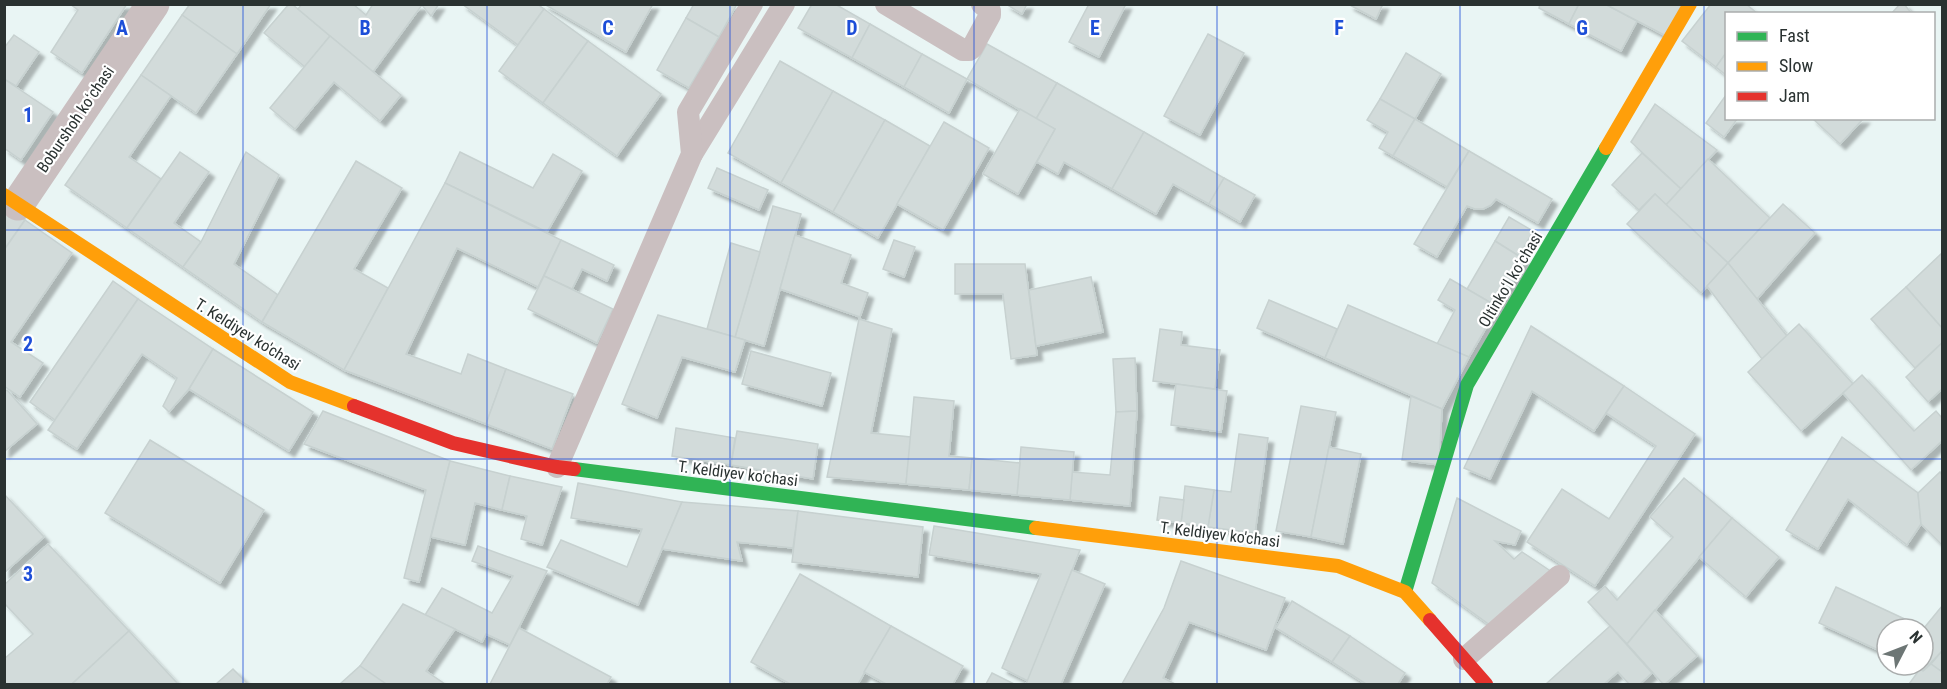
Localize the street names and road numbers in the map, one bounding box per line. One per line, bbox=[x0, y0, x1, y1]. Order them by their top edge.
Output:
street label: Boburshoh koʻchasi bbox=[33, 62, 118, 176]
street label: Oltinkoʻl koʻchasi bbox=[1474, 228, 1546, 330]
street label: T. Keldiyev ko'chasi bbox=[192, 294, 304, 374]
street label: T. Keldiyev ko'chasi bbox=[677, 457, 799, 490]
street label: T. Keldiyev ko'chasi bbox=[1159, 518, 1281, 551]

